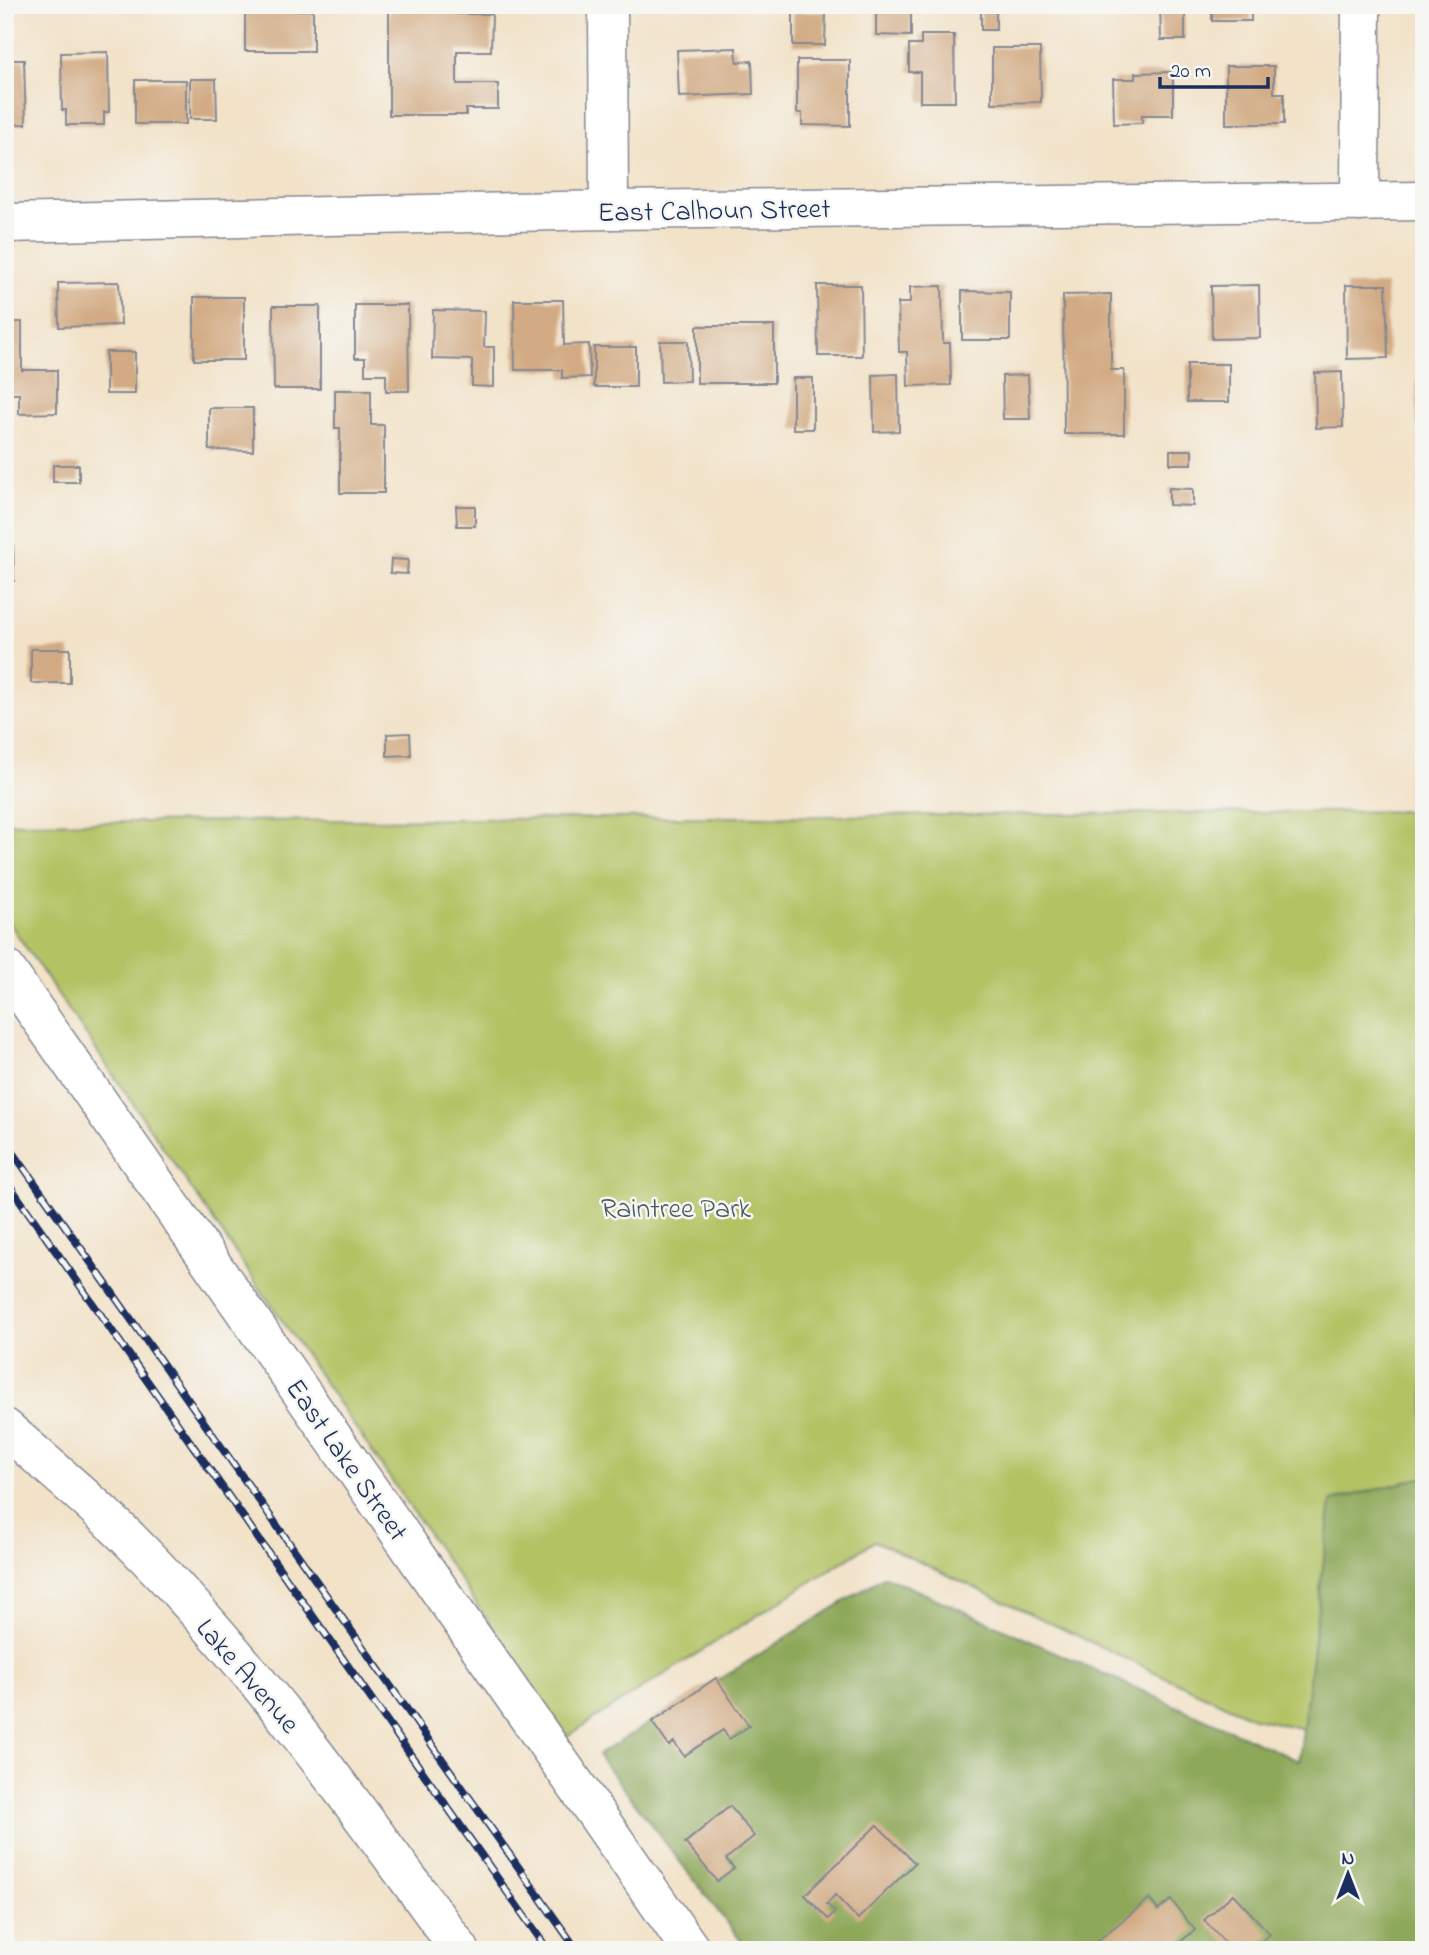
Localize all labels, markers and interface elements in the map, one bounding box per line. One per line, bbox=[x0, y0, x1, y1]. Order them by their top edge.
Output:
scale bar bbox=[1160, 46, 1268, 90]
text: 20 m bbox=[1170, 57, 1211, 87]
street label: East Calhoun Street bbox=[597, 190, 831, 235]
park label: Raintree Park bbox=[601, 1190, 752, 1231]
street label: East Lake Street bbox=[274, 1371, 417, 1551]
street label: Lake Avenue bbox=[185, 1611, 308, 1744]
north arrow bbox=[1314, 1840, 1384, 1910]
text: N bbox=[1342, 1846, 1355, 1873]

